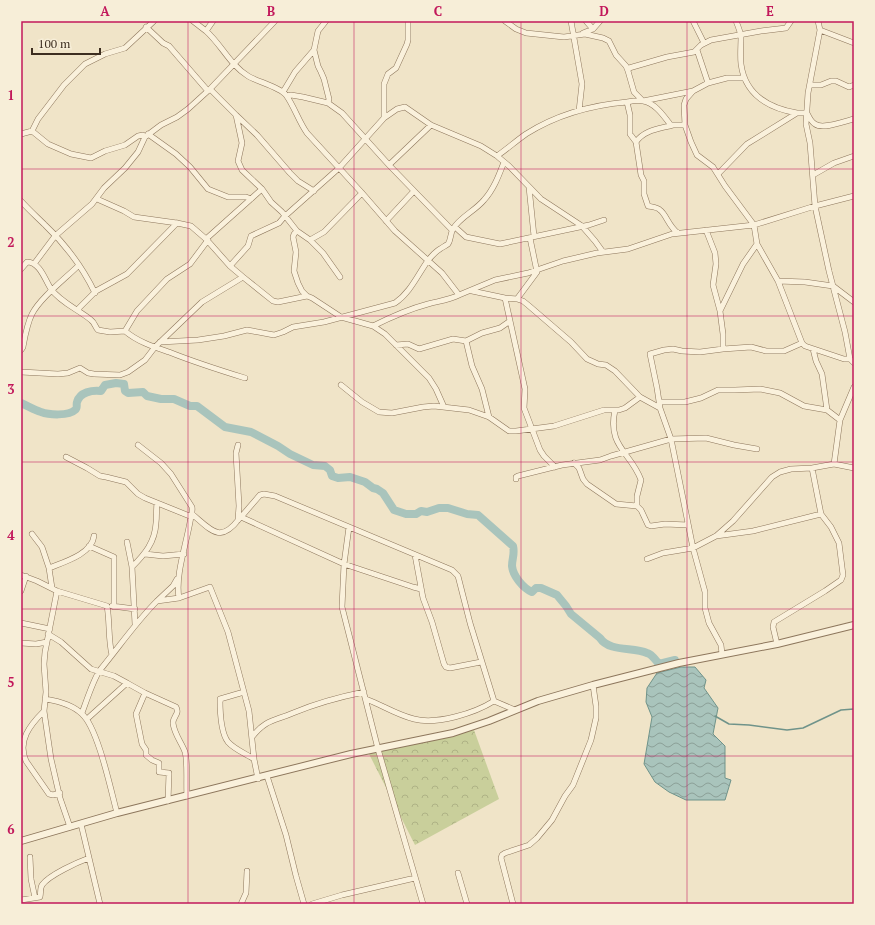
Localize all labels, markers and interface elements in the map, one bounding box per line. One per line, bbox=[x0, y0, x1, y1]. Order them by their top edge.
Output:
text: A bbox=[100, 2, 110, 20]
text: B bbox=[267, 2, 275, 20]
text: C bbox=[434, 2, 442, 20]
text: D bbox=[599, 2, 609, 20]
text: E bbox=[766, 2, 774, 20]
scale bar bbox=[32, 30, 100, 56]
text: 100 m bbox=[38, 36, 71, 51]
text: 1 bbox=[7, 86, 15, 104]
text: 2 bbox=[7, 233, 15, 251]
text: 3 bbox=[7, 380, 15, 398]
text: 4 bbox=[7, 526, 15, 544]
text: 5 bbox=[7, 673, 15, 691]
text: 6 bbox=[7, 820, 15, 838]

